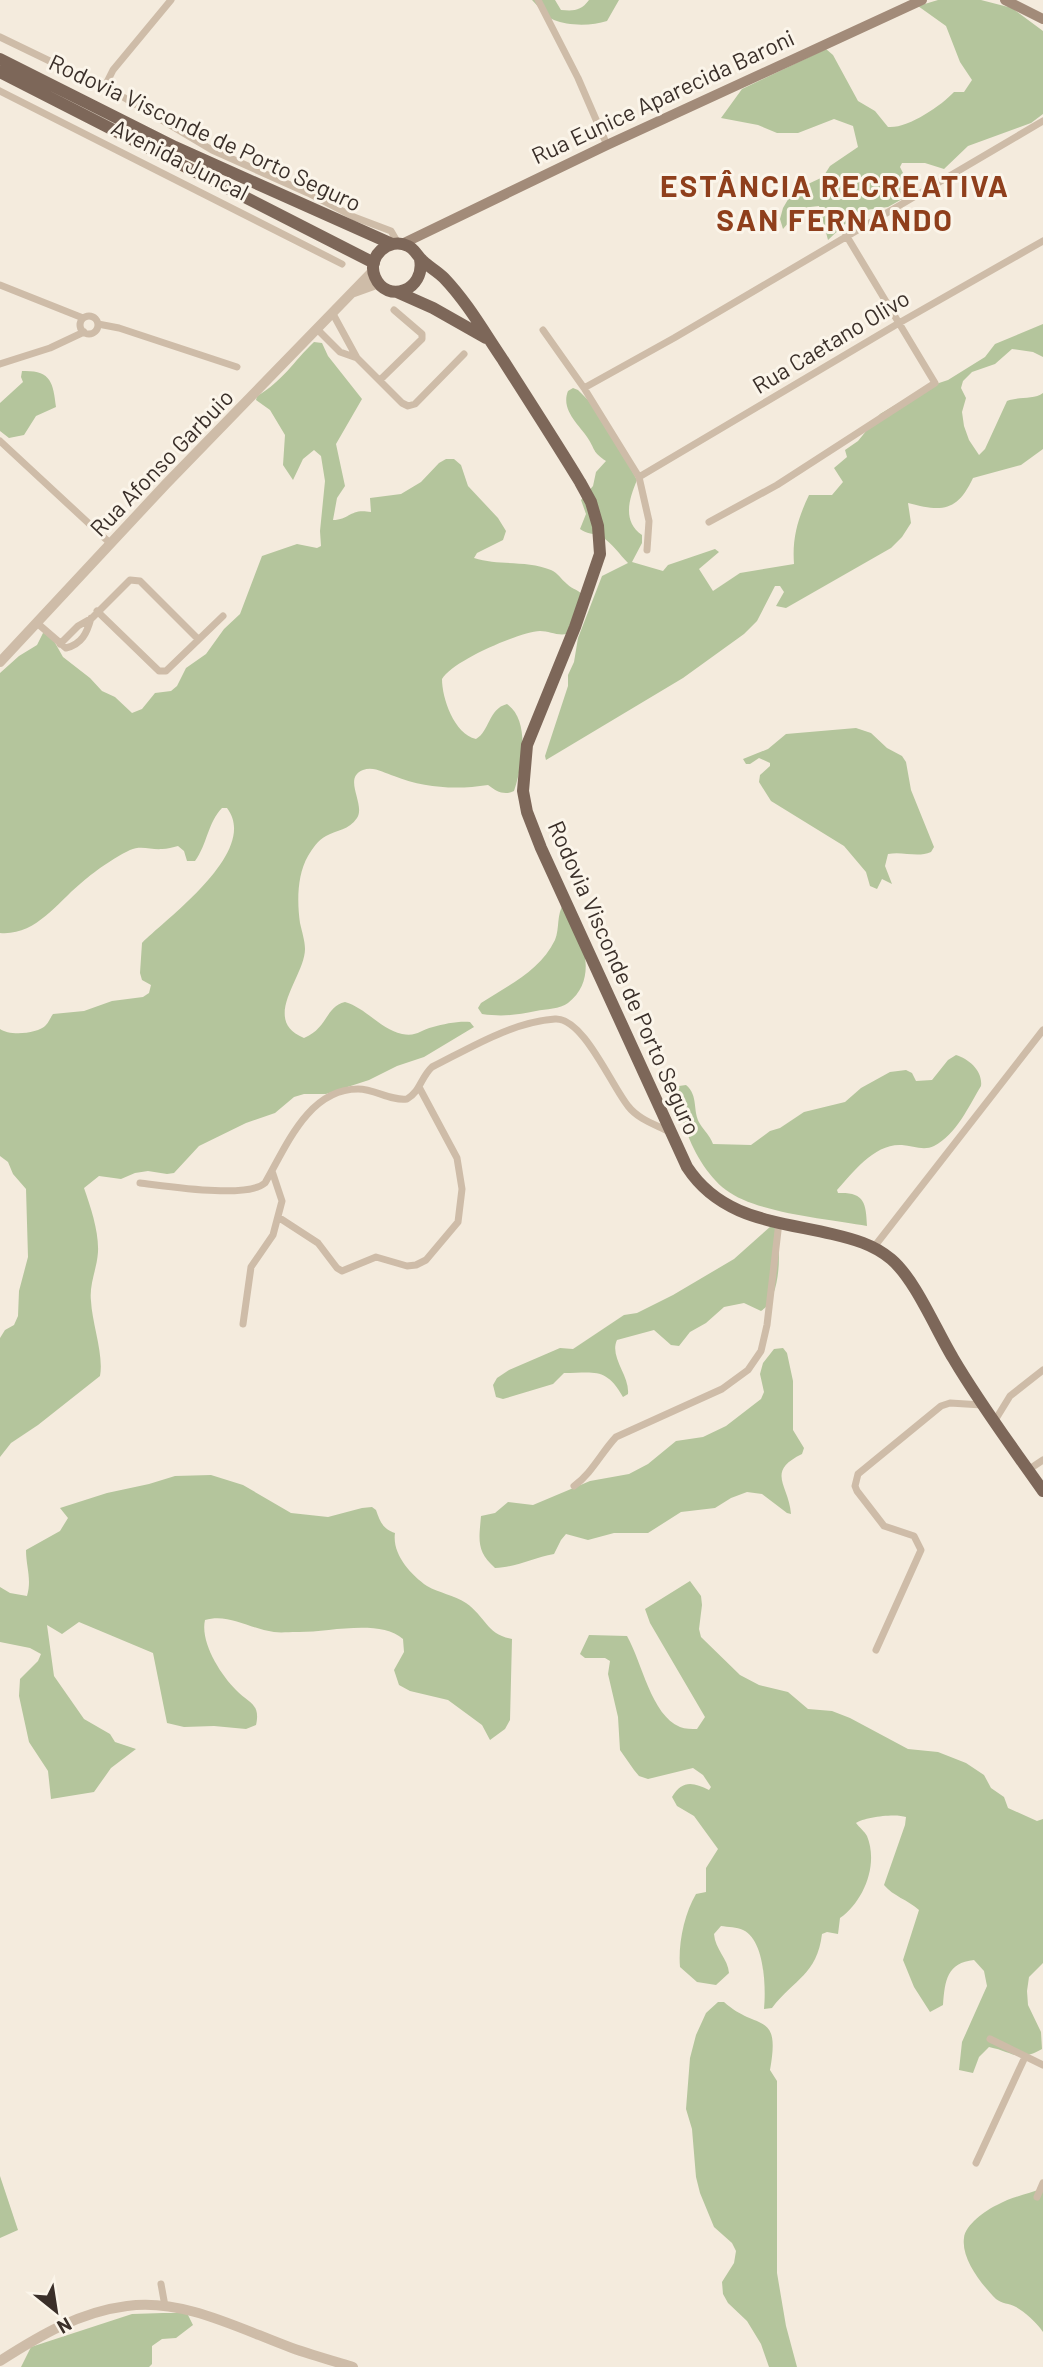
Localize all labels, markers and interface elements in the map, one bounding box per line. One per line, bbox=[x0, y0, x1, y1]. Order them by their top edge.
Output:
street label: Rua Eunice Aparecida Baroni bbox=[527, 23, 798, 169]
street label: Rodovia Visconde de Porto Seguro bbox=[45, 47, 366, 217]
street label: Avenida Juncal bbox=[107, 113, 254, 206]
district label: ESTÂNCIA RECREATIVA SAN FERNANDO bbox=[660, 167, 1010, 237]
street label: Rua Caetano Olivo bbox=[747, 283, 914, 399]
street label: Rua Afonso Garbuio bbox=[84, 383, 239, 542]
street label: Rodovia Visconde de Porto Seguro bbox=[543, 816, 707, 1139]
north arrow bbox=[21, 2276, 91, 2346]
text: N bbox=[54, 2313, 76, 2339]

